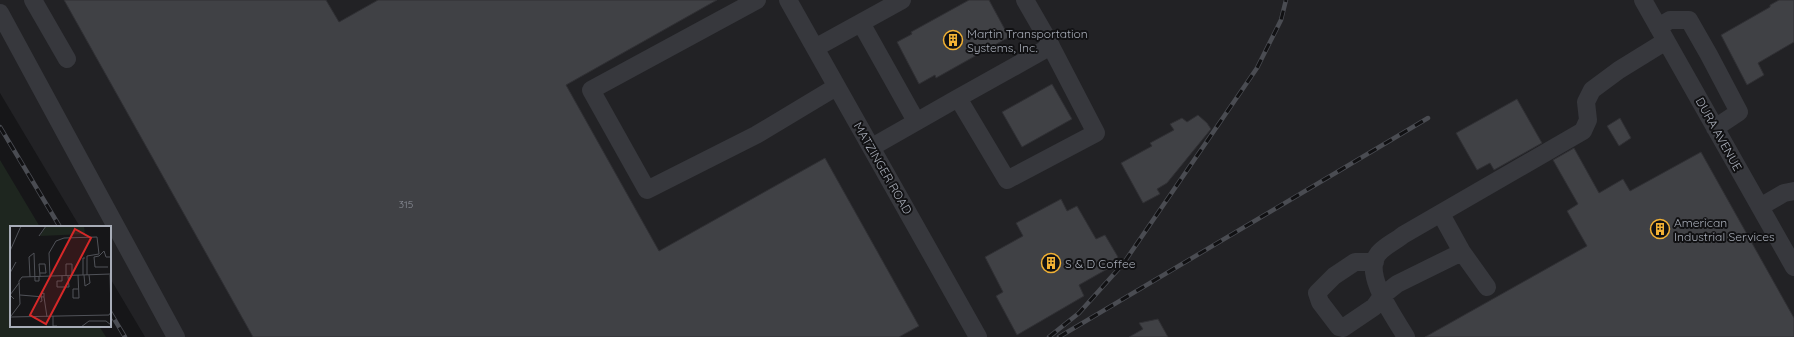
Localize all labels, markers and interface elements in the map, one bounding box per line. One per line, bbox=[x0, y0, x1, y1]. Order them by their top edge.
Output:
place label: Martin Transportation Systems, Inc. bbox=[967, 26, 1088, 55]
building icon: Martin Transportation Systems, Inc. bbox=[942, 29, 964, 51]
street label: DURA AVENUE bbox=[1693, 95, 1745, 174]
street label: MATZINGER ROAD bbox=[851, 119, 916, 217]
house number: 315 bbox=[399, 198, 413, 211]
place label: American Industrial Services bbox=[1674, 215, 1775, 244]
building icon: American Industrial Services bbox=[1649, 218, 1671, 240]
inset map bbox=[10, 226, 111, 327]
building icon: S & D Coffee bbox=[1040, 252, 1062, 274]
place label: S & D Coffee bbox=[1065, 256, 1136, 271]

